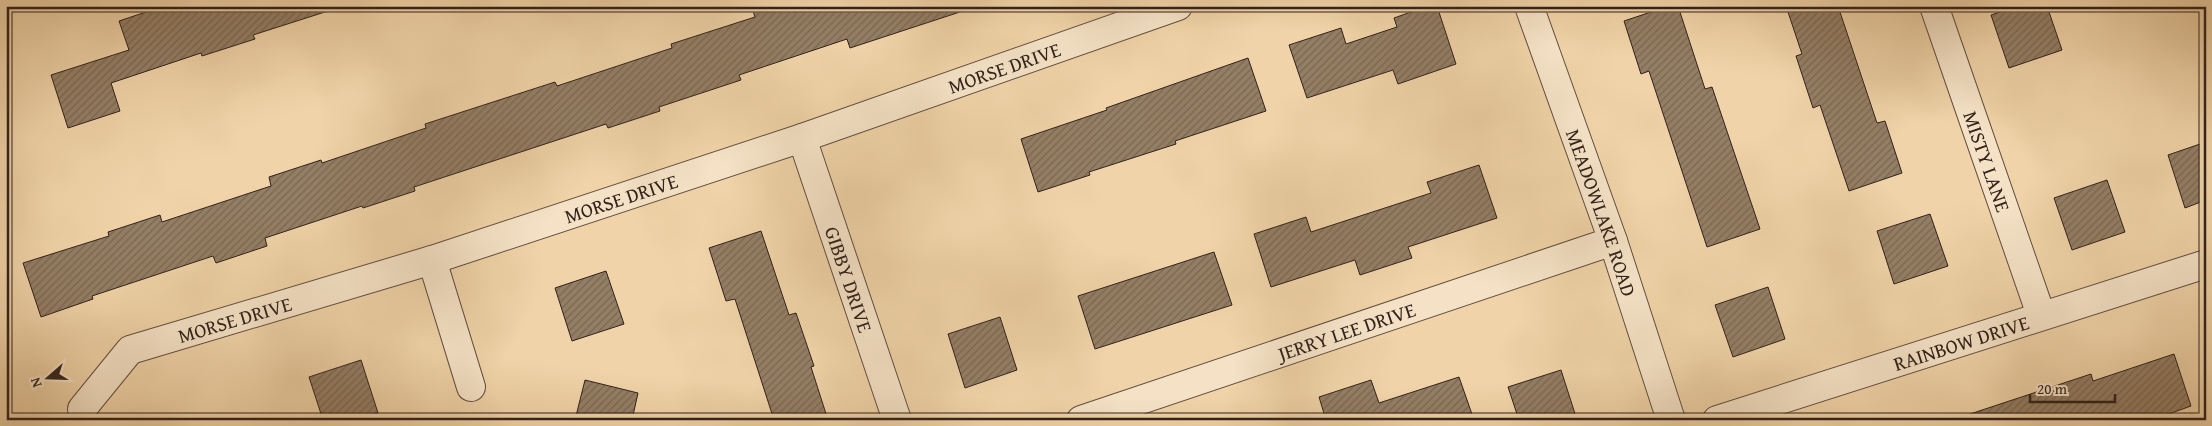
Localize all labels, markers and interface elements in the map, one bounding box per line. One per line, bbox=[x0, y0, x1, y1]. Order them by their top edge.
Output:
street label: MORSE DRIVE bbox=[944, 34, 1064, 100]
street label: MISTY LANE bbox=[1957, 107, 2019, 215]
street label: MEADOWLAKE ROAD bbox=[1559, 125, 1644, 300]
street label: MORSE DRIVE bbox=[561, 166, 681, 230]
street label: GIBBY DRIVE bbox=[818, 222, 881, 336]
street label: MORSE DRIVE bbox=[174, 288, 295, 350]
street label: JERRY LEE DRIVE bbox=[1271, 294, 1419, 368]
street label: RAINBOW DRIVE bbox=[1889, 307, 2032, 377]
north arrow bbox=[22, 354, 72, 404]
scale bar bbox=[2030, 371, 2114, 403]
text: N bbox=[25, 374, 47, 390]
text: 20 m bbox=[2037, 378, 2068, 399]

